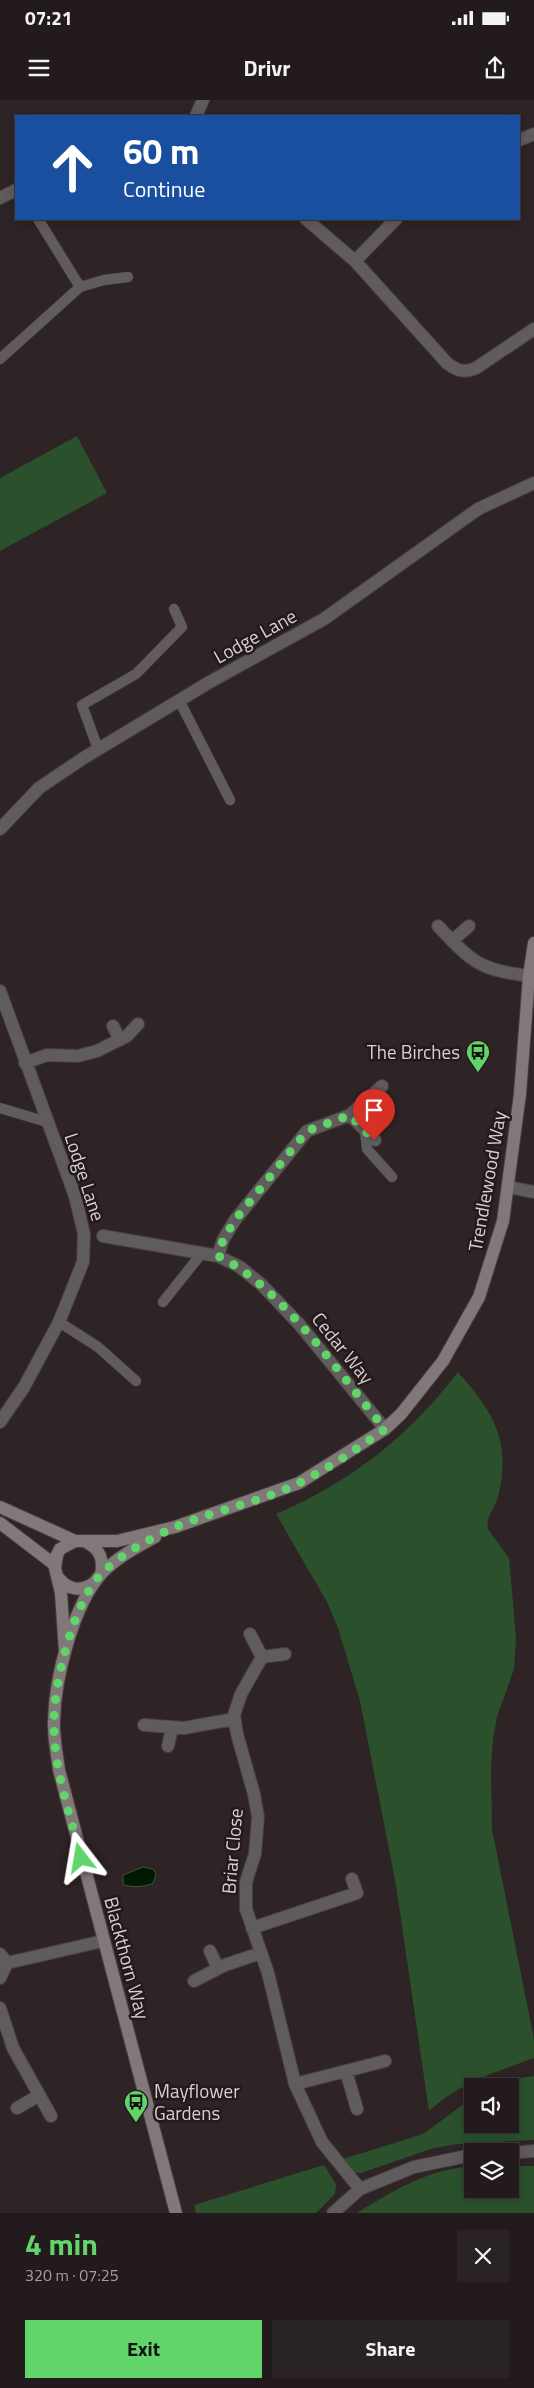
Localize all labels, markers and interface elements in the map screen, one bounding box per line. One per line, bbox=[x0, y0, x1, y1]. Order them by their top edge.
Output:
text: 07:21 bbox=[25, 3, 72, 32]
text: Drivr bbox=[243, 51, 291, 85]
icon: menu bbox=[25, 54, 53, 82]
icon: share bbox=[481, 54, 509, 82]
text: 60 m bbox=[123, 124, 199, 178]
icon: ahead bbox=[40, 135, 105, 200]
text: Continue bbox=[123, 172, 205, 206]
street label: Lodge Lane bbox=[208, 601, 302, 670]
place label: The Birches bbox=[367, 1037, 460, 1066]
bus stop icon: The Birches bbox=[465, 1039, 491, 1073]
pin bbox=[353, 1089, 395, 1140]
icon: arrive bbox=[360, 1096, 388, 1124]
street label: Trendlewood Way bbox=[460, 1108, 513, 1254]
street label: Lodge Lane bbox=[58, 1129, 113, 1225]
street label: Cedar Way bbox=[305, 1305, 381, 1390]
street label: Briar Close bbox=[213, 1807, 250, 1895]
position arrow bbox=[54, 1831, 106, 1883]
street label: Blackthorn Way bbox=[97, 1893, 158, 2022]
place label: Mayflower Gardens bbox=[154, 2076, 240, 2127]
map controls bbox=[464, 2078, 519, 2198]
button: sound bbox=[464, 2078, 519, 2133]
bus stop icon: Mayflower Gardens bbox=[123, 2089, 149, 2123]
button: layers bbox=[464, 2143, 519, 2198]
text: 4 min bbox=[25, 2221, 98, 2267]
button: close bbox=[457, 2230, 509, 2282]
text: 320 m · 07:25 bbox=[25, 2263, 119, 2287]
button: Exit bbox=[25, 2320, 262, 2378]
button: Share bbox=[272, 2320, 509, 2378]

